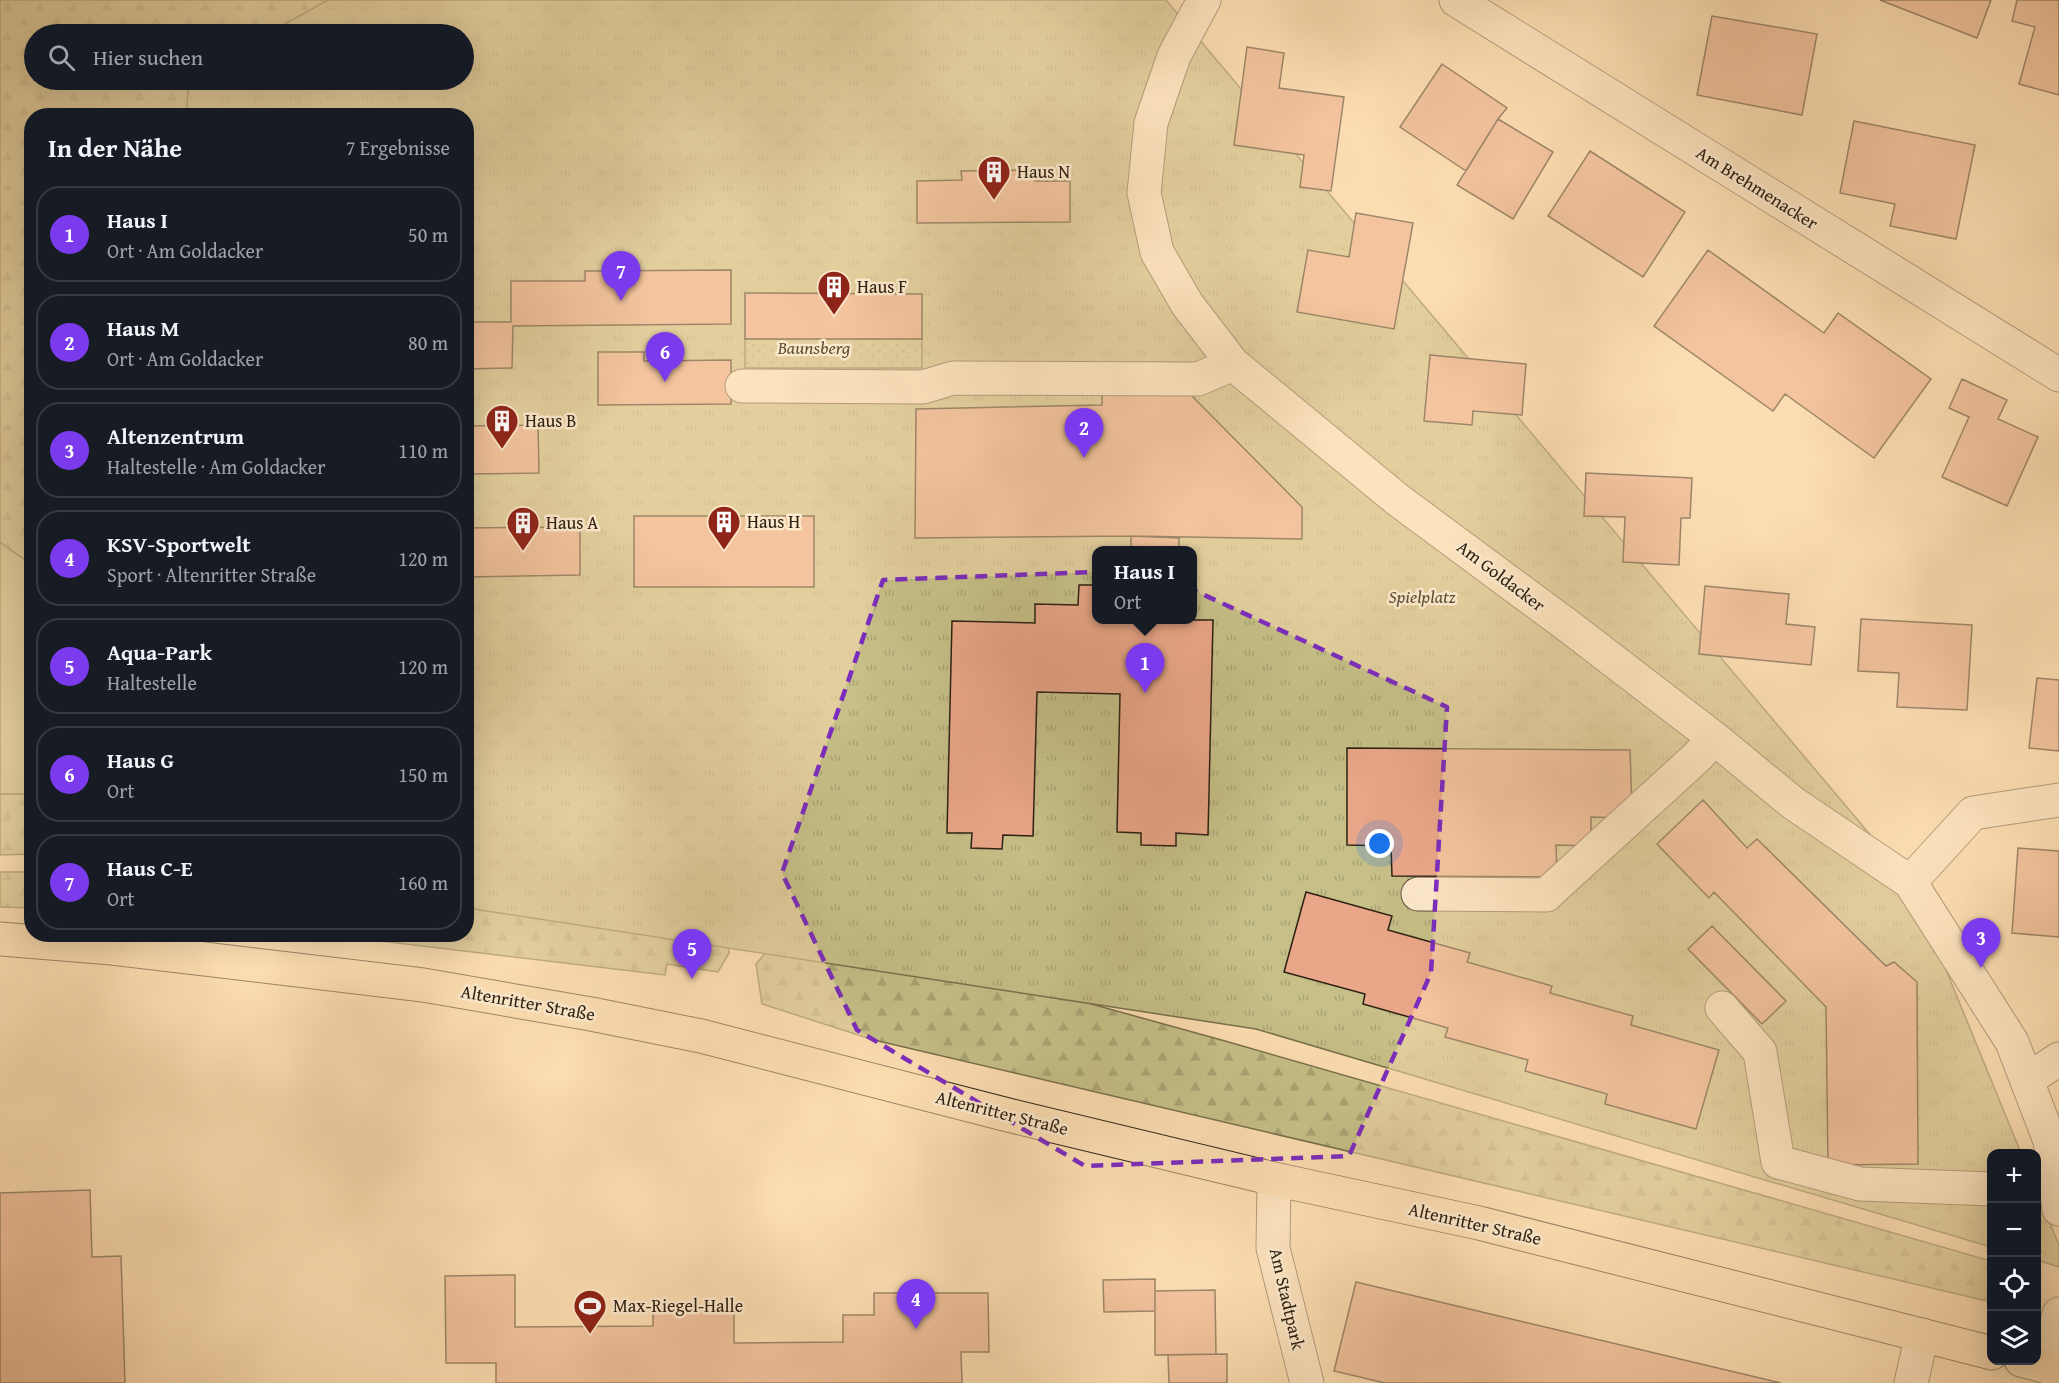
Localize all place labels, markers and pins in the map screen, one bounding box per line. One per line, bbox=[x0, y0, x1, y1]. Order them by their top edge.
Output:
building icon: Haus N bbox=[976, 154, 1012, 201]
place label: Haus N bbox=[1017, 158, 1070, 185]
pin: 7 bbox=[602, 252, 640, 301]
building icon: Haus F bbox=[816, 269, 852, 316]
place label: Haus F bbox=[857, 273, 907, 300]
pin: 6 bbox=[646, 332, 684, 382]
building icon: Haus B bbox=[484, 403, 520, 450]
place label: Haus B bbox=[525, 407, 577, 434]
pin: 2 bbox=[1064, 408, 1104, 458]
building icon: Haus H bbox=[706, 504, 742, 551]
building icon: Haus A bbox=[505, 505, 541, 552]
place label: Haus H bbox=[747, 508, 800, 535]
place label: Haus A bbox=[546, 509, 598, 536]
pin: 1 bbox=[1126, 644, 1164, 693]
pin: 3 bbox=[1962, 918, 2000, 968]
pin: 5 bbox=[672, 930, 712, 979]
pin: 4 bbox=[896, 1280, 936, 1329]
sports icon: Max-Riegel-Halle bbox=[572, 1288, 608, 1335]
place label: Max-Riegel-Halle bbox=[613, 1292, 743, 1319]

